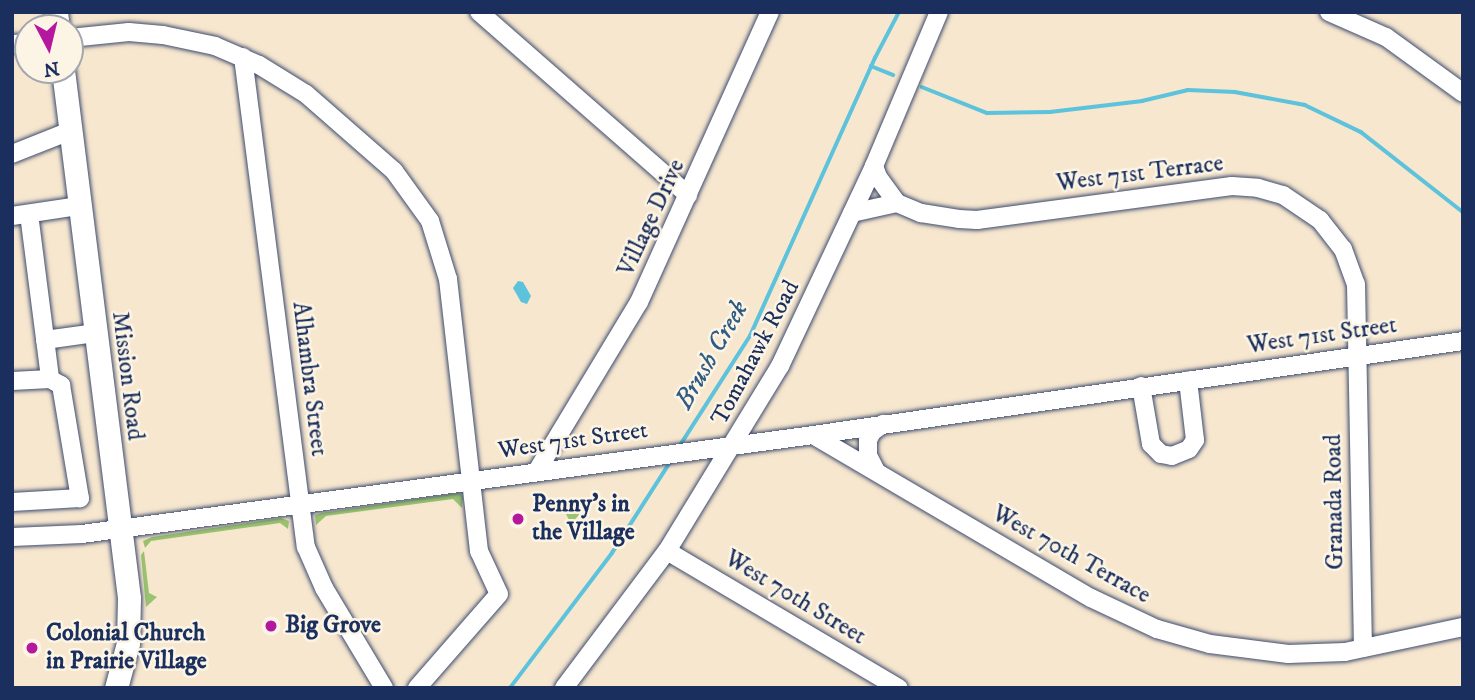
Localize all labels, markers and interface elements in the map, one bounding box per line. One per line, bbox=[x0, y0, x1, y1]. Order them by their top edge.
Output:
north arrow bbox=[14, 14, 84, 84]
text: N bbox=[42, 56, 61, 81]
street label: West 71st Terrace bbox=[1055, 149, 1225, 199]
street label: Village Drive bbox=[612, 155, 692, 281]
street label: Tomahawk Road bbox=[706, 276, 806, 430]
water label: Brush Creek bbox=[669, 295, 755, 415]
street label: Alhambra Street bbox=[285, 300, 333, 458]
street label: Mission Road bbox=[105, 310, 149, 442]
street label: West 71st Street bbox=[1245, 311, 1399, 361]
street label: West 71st Street bbox=[496, 416, 650, 466]
street label: Granada Road bbox=[1319, 434, 1351, 570]
place label: Penny's in the Village bbox=[532, 491, 635, 547]
street label: West 70th Terrace bbox=[987, 500, 1155, 610]
marker: Penny's in the Village bbox=[510, 511, 526, 527]
street label: West 70th Street bbox=[719, 545, 871, 651]
place label: Big Grove bbox=[285, 612, 381, 640]
marker: Big Grove bbox=[263, 618, 279, 634]
place label: Colonial Church in Prairie Village bbox=[46, 620, 207, 676]
marker: Colonial Church in Prairie Village bbox=[24, 640, 40, 656]

